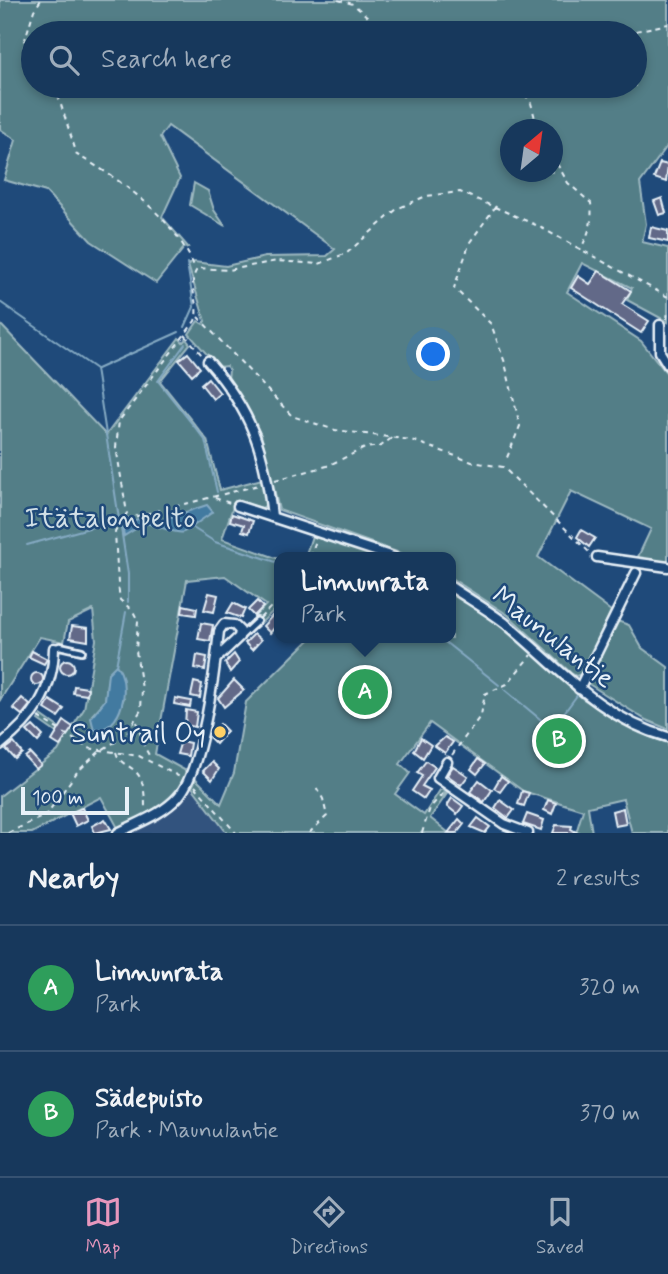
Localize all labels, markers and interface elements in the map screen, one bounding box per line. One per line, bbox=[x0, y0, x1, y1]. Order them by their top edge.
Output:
search box bbox=[21, 21, 647, 98]
icon: search bbox=[45, 41, 83, 79]
text: Search here bbox=[101, 43, 232, 77]
north arrow bbox=[500, 119, 563, 182]
your location bbox=[416, 337, 450, 371]
park label: Itätalonpelto bbox=[25, 501, 195, 538]
popup bbox=[274, 552, 456, 643]
text: Linnunrata bbox=[301, 566, 429, 600]
street label: Maunulantie bbox=[483, 578, 622, 698]
text: Park bbox=[301, 600, 347, 630]
pin: A bbox=[342, 666, 388, 718]
pin: B bbox=[536, 715, 582, 767]
place label: Suntrail Oy bbox=[71, 716, 206, 753]
marker: Suntrail Oy bbox=[212, 724, 228, 740]
scale bar bbox=[21, 784, 130, 816]
text: 100 m bbox=[32, 786, 83, 811]
text: Nearby bbox=[28, 859, 119, 898]
text: 2 results bbox=[556, 864, 640, 894]
text: Linnunrata bbox=[95, 956, 223, 990]
text: A bbox=[43, 973, 59, 1003]
text: 320 m bbox=[579, 973, 640, 1003]
text: Park bbox=[95, 990, 141, 1020]
text: Sädepuisto bbox=[95, 1082, 203, 1116]
text: B bbox=[44, 1099, 58, 1129]
text: 370 m bbox=[580, 1099, 640, 1129]
text: Park · Maunulantie bbox=[95, 1116, 279, 1146]
tab: Map bbox=[84, 1193, 122, 1260]
tab: Directions bbox=[290, 1193, 368, 1260]
tab: Saved bbox=[536, 1193, 584, 1260]

